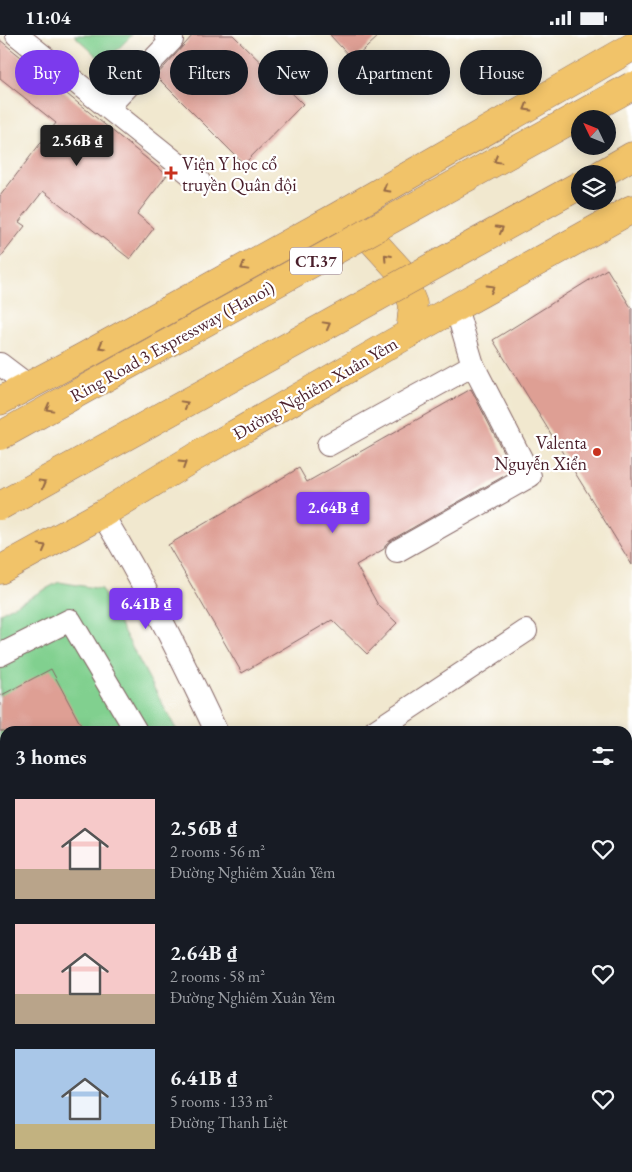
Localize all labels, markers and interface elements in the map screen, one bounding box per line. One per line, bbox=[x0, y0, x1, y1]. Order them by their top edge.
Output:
text: 11:04 bbox=[25, 5, 71, 30]
chip: Buy bbox=[15, 50, 79, 95]
chip: Rent bbox=[89, 50, 160, 95]
chip: Filters bbox=[170, 50, 248, 95]
chip: New bbox=[258, 50, 328, 95]
chip: Apartment bbox=[338, 50, 450, 95]
chip: House bbox=[460, 50, 542, 95]
one-way arrow bbox=[524, 101, 533, 111]
north arrow bbox=[571, 110, 616, 155]
map controls bbox=[571, 110, 616, 210]
pin: 2.56B ₫ bbox=[31, 125, 123, 167]
text: 2.56B ₫ bbox=[51, 130, 103, 151]
place label: Viện Y học cổ truyền Quân đội bbox=[182, 152, 297, 196]
one-way arrow bbox=[494, 154, 503, 164]
button: layers bbox=[571, 165, 616, 210]
marker: Viện Y học cổ truyền Quân đội bbox=[164, 166, 178, 180]
one-way arrow bbox=[383, 182, 392, 192]
one-way arrow bbox=[494, 226, 503, 236]
road number: CT.37 bbox=[290, 247, 342, 275]
one-way arrow bbox=[384, 253, 393, 262]
one-way arrow bbox=[241, 261, 250, 271]
street label: Ring Road 3 Expressway (Hanoi) bbox=[66, 275, 278, 407]
one-way arrow bbox=[485, 284, 494, 294]
one-way arrow bbox=[322, 321, 331, 331]
street label: Đường Nghiêm Xuân Yêm bbox=[229, 331, 401, 445]
one-way arrow bbox=[99, 340, 108, 350]
one-way arrow bbox=[180, 400, 189, 410]
one-way arrow bbox=[45, 402, 54, 412]
place label: Valenta Nguyễn Xiển bbox=[494, 431, 588, 475]
marker: Valenta Nguyễn Xiển bbox=[591, 446, 603, 458]
one-way arrow bbox=[177, 461, 186, 471]
one-way arrow bbox=[37, 479, 46, 489]
pin: 2.64B ₫ bbox=[287, 491, 379, 534]
text: 2.64B ₫ bbox=[307, 497, 359, 518]
one-way arrow bbox=[38, 543, 47, 553]
pin: 6.41B ₫ bbox=[100, 587, 192, 630]
text: 6.41B ₫ bbox=[120, 593, 172, 614]
icon: filters bbox=[589, 742, 617, 770]
text: 3 homes bbox=[15, 743, 87, 770]
text: 2.56B ₫ bbox=[170, 814, 237, 841]
icon: home bbox=[55, 819, 115, 879]
icon: heart bbox=[589, 835, 617, 863]
text: 2 rooms · 56 m² bbox=[170, 841, 265, 862]
text: Đường Nghiêm Xuân Yêm bbox=[170, 862, 336, 883]
text: 2.64B ₫ bbox=[170, 939, 237, 966]
icon: home bbox=[55, 944, 115, 1004]
icon: heart bbox=[589, 960, 617, 988]
text: 2 rooms · 58 m² bbox=[170, 966, 265, 987]
text: Đường Nghiêm Xuân Yêm bbox=[170, 987, 336, 1008]
text: 6.41B ₫ bbox=[170, 1064, 237, 1091]
icon: home bbox=[55, 1069, 115, 1129]
icon: heart bbox=[589, 1085, 617, 1113]
text: 5 rooms · 133 m² bbox=[170, 1091, 273, 1112]
text: Đường Thanh Liệt bbox=[170, 1112, 288, 1133]

